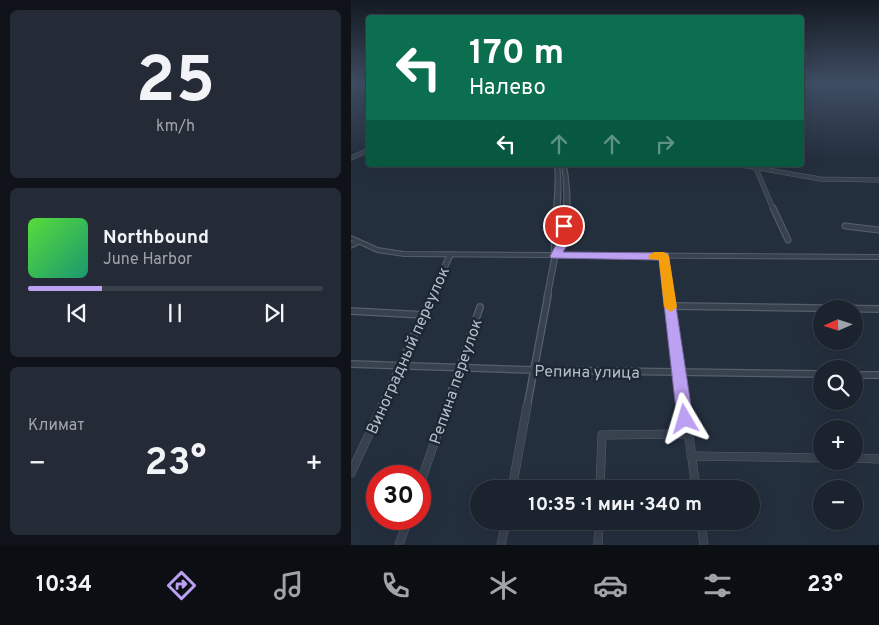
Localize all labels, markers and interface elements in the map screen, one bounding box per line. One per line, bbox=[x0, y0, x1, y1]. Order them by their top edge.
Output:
text: 170 m bbox=[469, 32, 564, 76]
icon: left bbox=[386, 35, 451, 100]
text: 25 bbox=[136, 43, 215, 125]
text: Налево bbox=[469, 75, 546, 102]
text: km/h bbox=[156, 117, 195, 137]
icon: left bbox=[492, 130, 520, 158]
icon: ahead bbox=[545, 130, 573, 158]
icon: ahead bbox=[598, 130, 626, 158]
icon: right bbox=[651, 130, 679, 158]
pin bbox=[543, 205, 585, 247]
icon: arrive bbox=[550, 212, 578, 240]
text: Northbound bbox=[103, 226, 209, 250]
text: June Harbor bbox=[103, 250, 192, 270]
street label: Виноградный переулок bbox=[363, 264, 455, 438]
icon: previous bbox=[63, 299, 91, 327]
icon: pause bbox=[161, 299, 189, 327]
icon: next bbox=[260, 299, 288, 327]
north arrow bbox=[813, 300, 863, 350]
map controls bbox=[813, 300, 863, 530]
street label: Репина переулок bbox=[426, 316, 488, 447]
button: search bbox=[813, 360, 863, 410]
street label: Репина улица bbox=[534, 362, 640, 384]
position arrow bbox=[658, 392, 710, 444]
text: Климат bbox=[28, 416, 85, 436]
button: + bbox=[813, 420, 863, 470]
text: 23° bbox=[145, 440, 206, 489]
text: − bbox=[28, 447, 46, 483]
text: + bbox=[305, 447, 323, 483]
speed limit sign: 30 bbox=[366, 465, 431, 530]
button: − bbox=[813, 480, 863, 530]
text: 10:35 · 1 мин · 340 m bbox=[528, 493, 702, 517]
icon: directions bbox=[164, 568, 199, 603]
icon: music bbox=[271, 568, 306, 603]
icon: phone bbox=[378, 568, 413, 603]
icon: climate bbox=[486, 568, 521, 603]
icon: car bbox=[593, 568, 628, 603]
icon: filters bbox=[700, 568, 735, 603]
text: 10:34 bbox=[36, 572, 92, 599]
text: 23° bbox=[807, 572, 843, 599]

